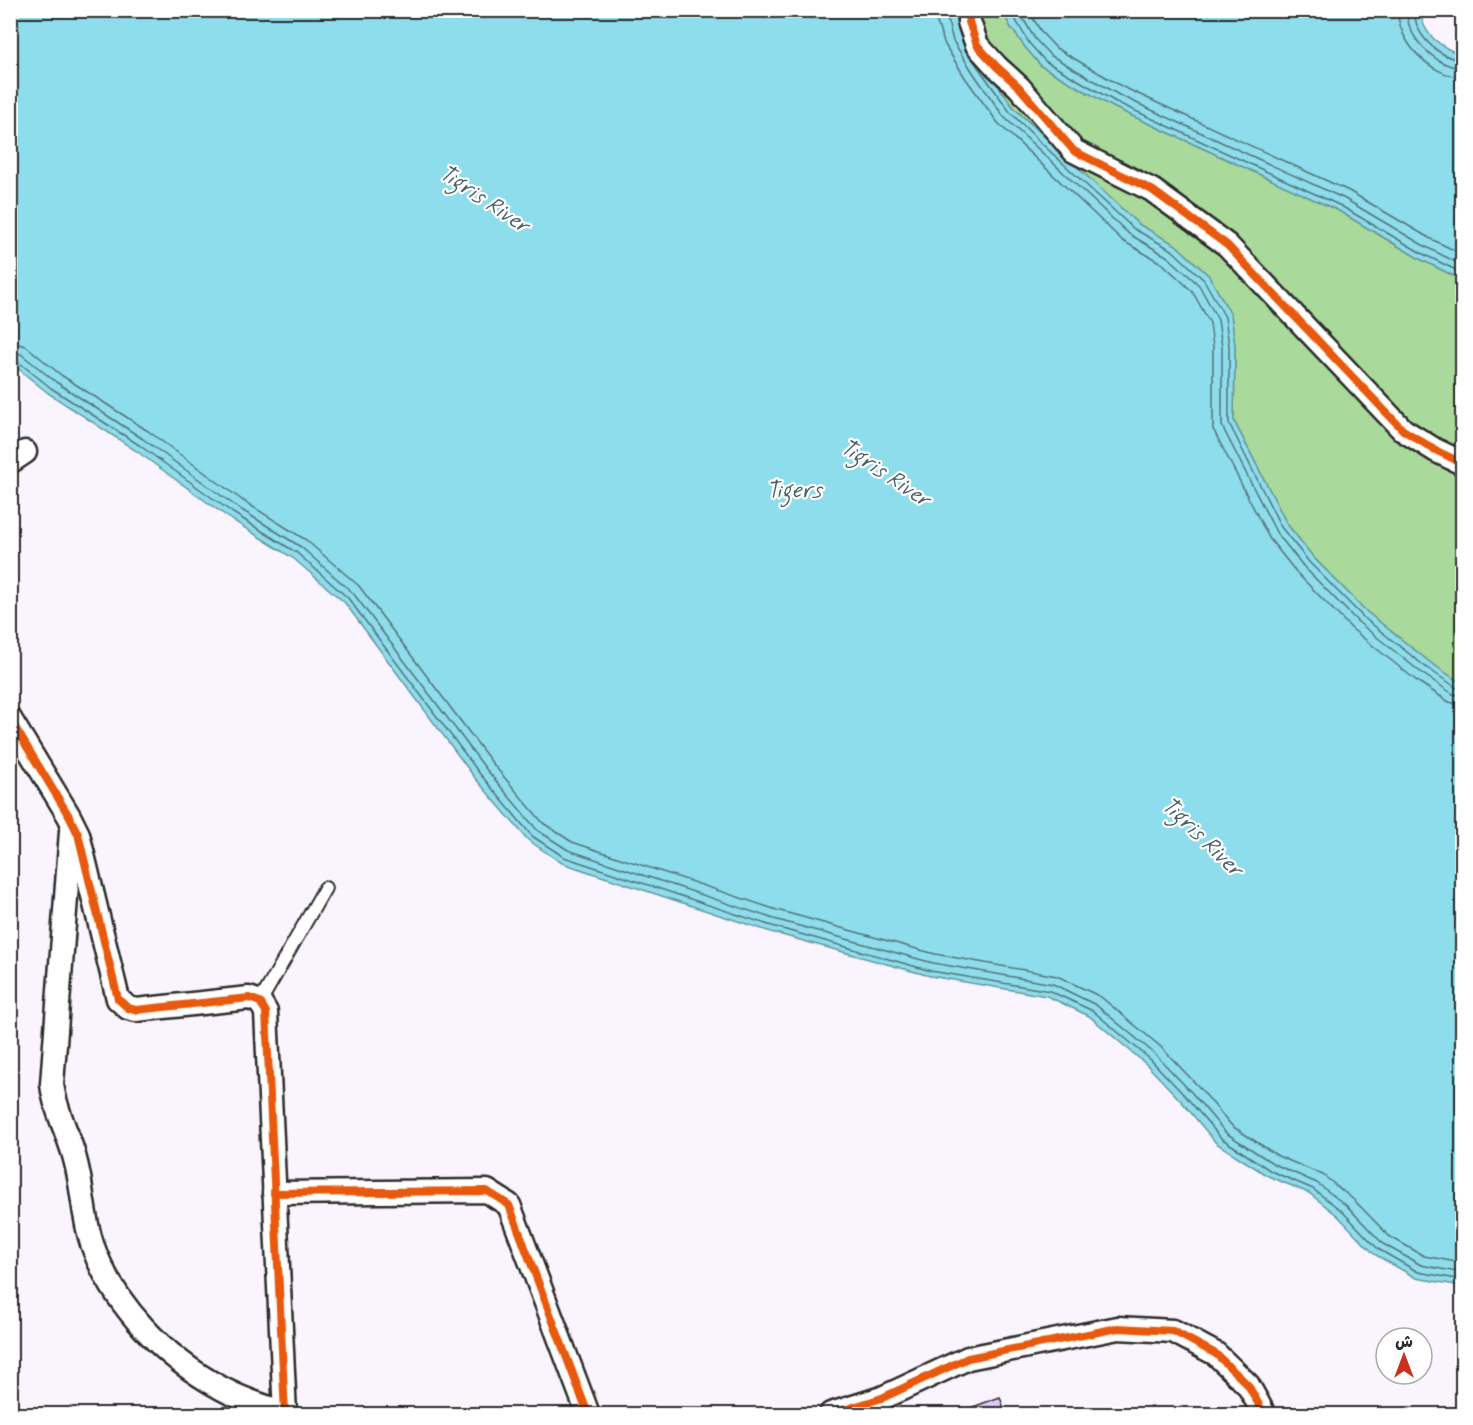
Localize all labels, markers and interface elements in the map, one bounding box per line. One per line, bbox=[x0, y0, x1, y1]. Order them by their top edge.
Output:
water label: Tigris River bbox=[432, 159, 537, 244]
water label: Tigris River bbox=[833, 433, 938, 518]
water label: Tigers bbox=[766, 477, 824, 508]
water label: Tigris River bbox=[1153, 792, 1250, 887]
north arrow bbox=[1374, 1326, 1434, 1386]
text: ش bbox=[1395, 1332, 1413, 1353]

